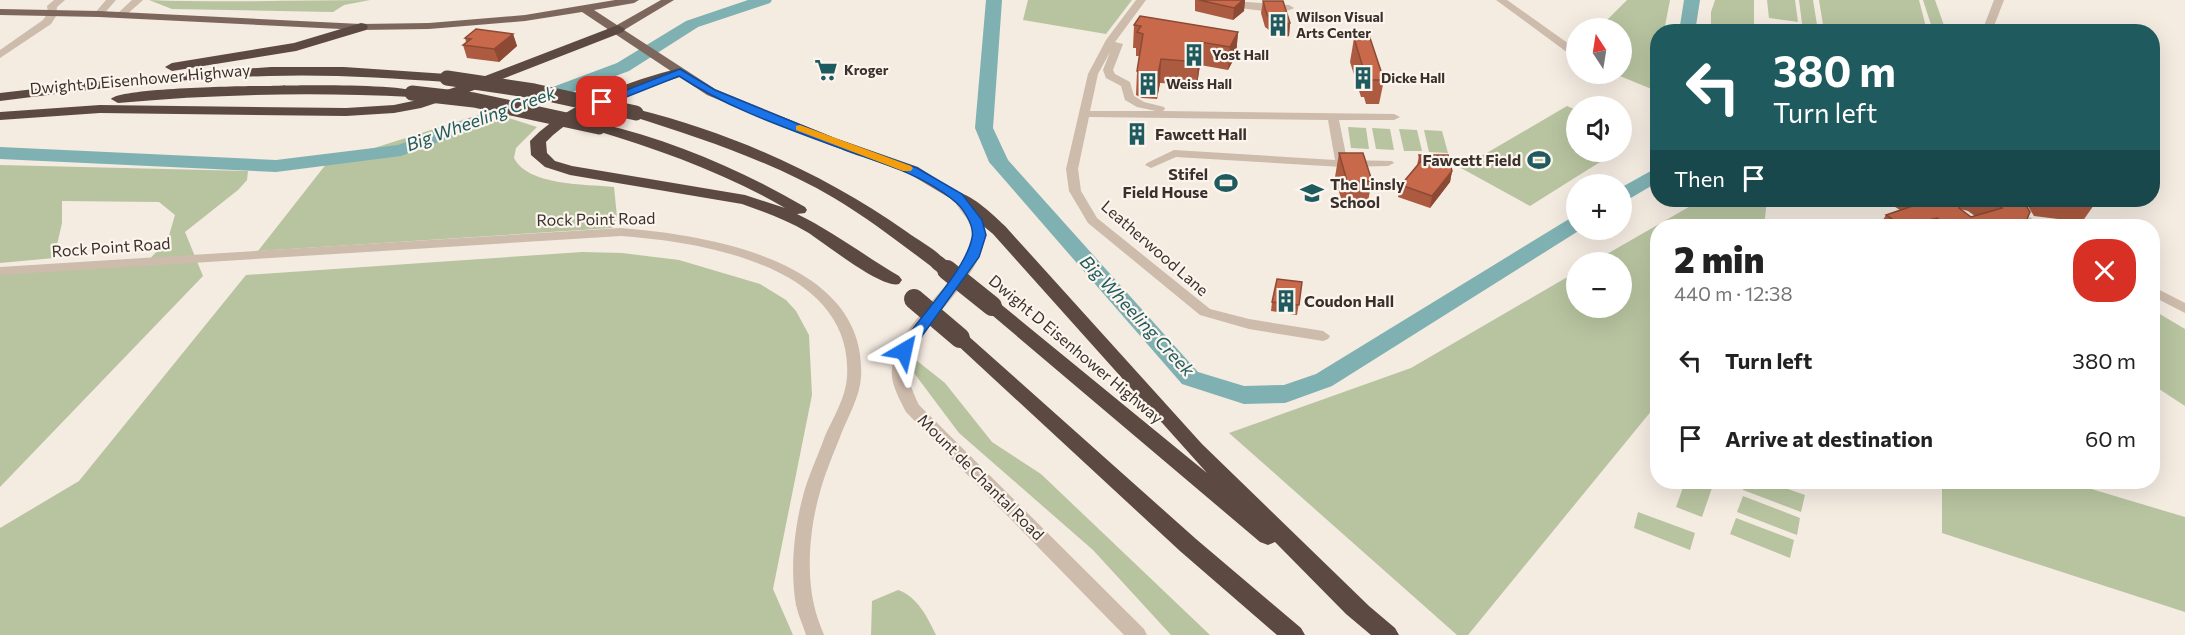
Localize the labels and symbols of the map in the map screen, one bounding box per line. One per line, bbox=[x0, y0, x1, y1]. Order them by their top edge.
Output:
place label: Wilson Visual Arts Center bbox=[1296, 8, 1384, 41]
building icon: Wilson Visual Arts Center bbox=[1265, 12, 1291, 38]
north arrow bbox=[1566, 18, 1632, 84]
building icon: Yost Hall bbox=[1181, 42, 1207, 68]
place label: Yost Hall bbox=[1212, 46, 1269, 63]
supermarket icon: Kroger bbox=[813, 57, 839, 83]
street label: Dwight D Eisenhower Highway bbox=[29, 59, 251, 98]
place label: Kroger bbox=[844, 61, 889, 78]
building icon: Dicke Hall bbox=[1350, 65, 1376, 91]
place label: Dicke Hall bbox=[1381, 69, 1445, 86]
building icon: Weiss Hall bbox=[1135, 71, 1161, 97]
place label: Weiss Hall bbox=[1166, 75, 1232, 92]
pin bbox=[576, 76, 627, 127]
water label: Big Wheeling Creek bbox=[403, 80, 560, 155]
building icon: Fawcett Hall bbox=[1124, 121, 1150, 147]
place label: Fawcett Hall bbox=[1155, 124, 1247, 143]
sports icon: Fawcett Field bbox=[1526, 147, 1552, 173]
place label: Fawcett Field bbox=[1422, 150, 1521, 169]
place label: Stifel Field House bbox=[1123, 164, 1208, 201]
sports icon: Stifel Field House bbox=[1213, 170, 1239, 196]
place label: The Linsly School bbox=[1330, 174, 1405, 211]
school or university icon: The Linsly School bbox=[1299, 180, 1325, 206]
street label: Leatherwood Lane bbox=[1098, 196, 1213, 299]
street label: Rock Point Road bbox=[536, 208, 656, 229]
street label: Rock Point Road bbox=[51, 233, 171, 260]
water label: Big Wheeling Creek bbox=[1076, 250, 1200, 381]
street label: Dwight D Eisenhower Highway bbox=[985, 270, 1167, 427]
building icon: Coudon Hall bbox=[1273, 288, 1299, 314]
place label: Coudon Hall bbox=[1304, 291, 1394, 310]
position arrow bbox=[872, 319, 936, 383]
street label: Mount de Chantal Road bbox=[914, 410, 1048, 544]

